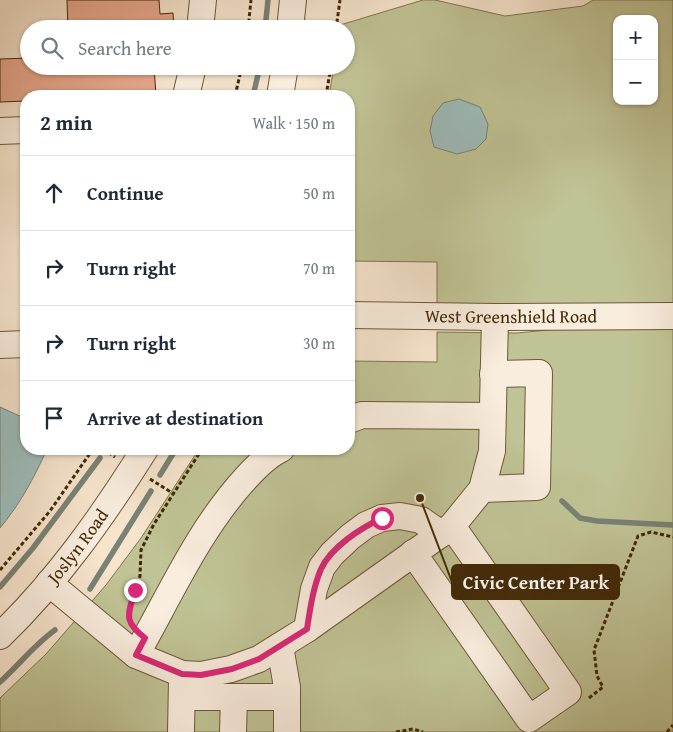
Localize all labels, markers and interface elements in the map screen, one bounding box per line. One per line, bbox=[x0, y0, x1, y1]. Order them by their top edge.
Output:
map controls bbox=[613, 15, 658, 105]
button: + bbox=[613, 15, 658, 60]
search box bbox=[20, 20, 355, 75]
icon: search bbox=[38, 34, 66, 62]
text: Search here bbox=[78, 34, 172, 62]
button: − bbox=[613, 60, 658, 105]
text: 2 min bbox=[40, 107, 92, 138]
text: Walk · 150 m bbox=[252, 111, 335, 135]
icon: ahead bbox=[40, 179, 68, 207]
text: Continue bbox=[87, 179, 164, 207]
text: 50 m bbox=[303, 181, 335, 205]
icon: right bbox=[40, 254, 68, 282]
text: Turn right bbox=[87, 254, 176, 282]
text: 70 m bbox=[303, 256, 335, 280]
street label: West Greenshield Road bbox=[425, 302, 598, 330]
icon: right bbox=[40, 329, 68, 357]
text: Turn right bbox=[87, 329, 176, 357]
text: 30 m bbox=[303, 331, 335, 355]
icon: arrive bbox=[40, 404, 68, 432]
text: Arrive at destination bbox=[87, 404, 263, 432]
street label: Joslyn Road bbox=[39, 503, 115, 591]
route start bbox=[371, 507, 394, 530]
callout: Civic Center Park bbox=[452, 565, 619, 599]
text: Civic Center Park bbox=[463, 568, 609, 596]
route end bbox=[124, 579, 147, 602]

